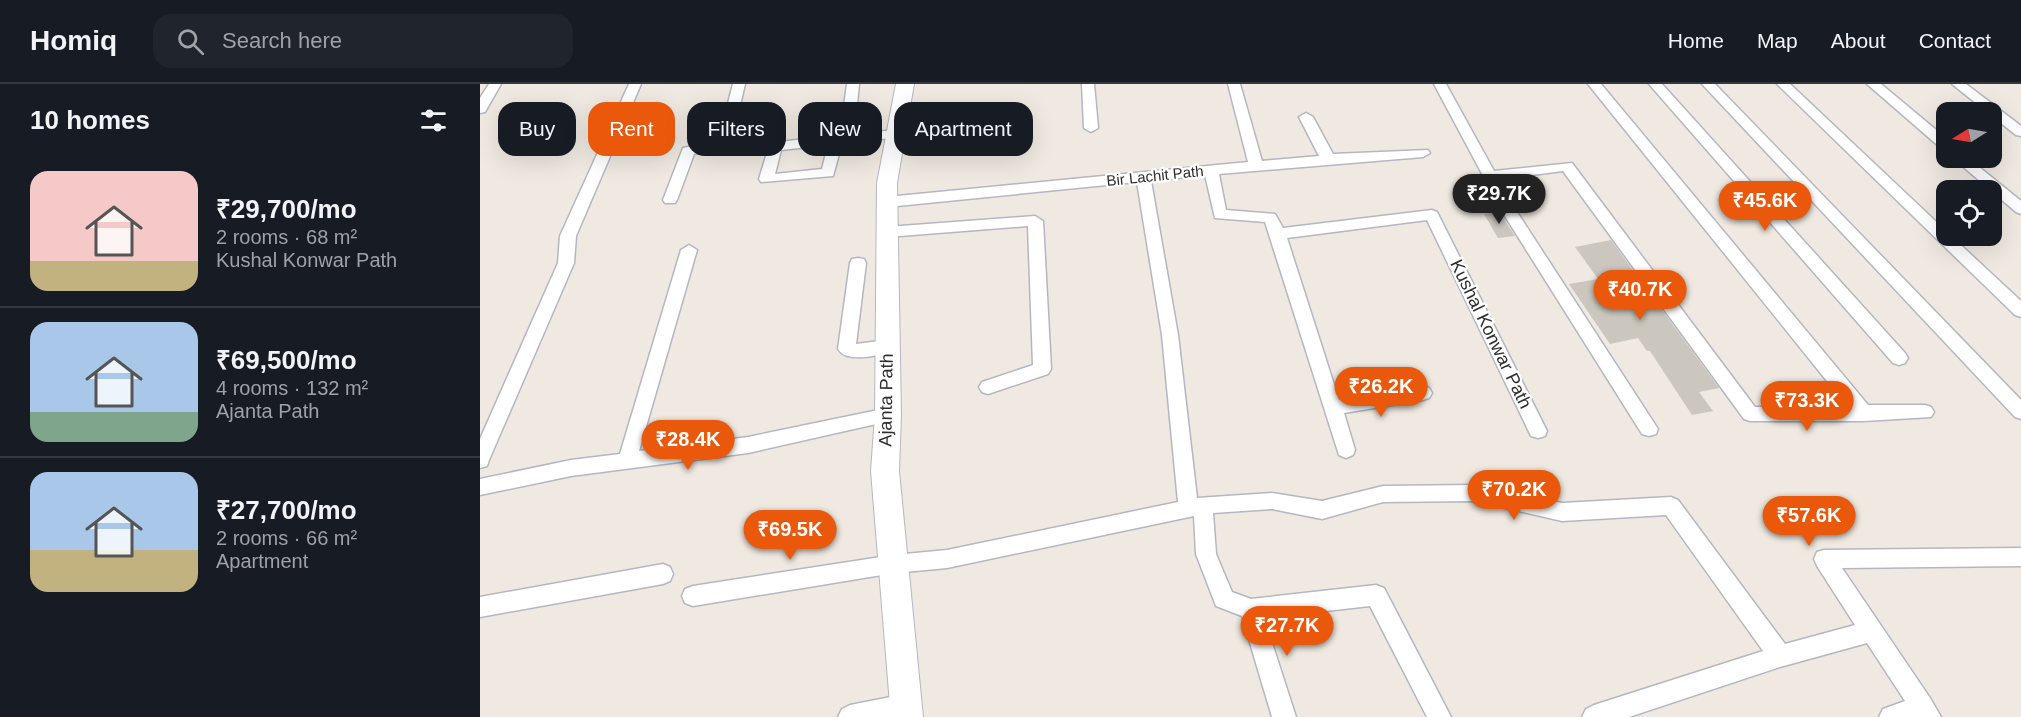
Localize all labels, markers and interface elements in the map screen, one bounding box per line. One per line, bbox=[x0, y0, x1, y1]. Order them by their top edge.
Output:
search box bbox=[153, 14, 573, 68]
text: Homiq bbox=[30, 25, 117, 56]
icon: search bbox=[174, 25, 207, 58]
text: Search here bbox=[222, 28, 342, 53]
text: Home bbox=[1668, 29, 1724, 52]
text: Map bbox=[1757, 29, 1798, 52]
text: About bbox=[1831, 29, 1886, 52]
text: Contact bbox=[1919, 29, 1991, 52]
chip: Buy bbox=[498, 102, 576, 156]
chip: Rent bbox=[588, 102, 675, 156]
chip: Filters bbox=[687, 102, 786, 156]
chip: New bbox=[798, 102, 882, 156]
chip: Apartment bbox=[894, 102, 1033, 156]
north arrow bbox=[1936, 102, 2002, 168]
map controls bbox=[1936, 102, 2002, 246]
icon: filters bbox=[417, 104, 450, 137]
text: 10 homes bbox=[30, 105, 150, 135]
street label: Bir Lachit Path bbox=[1106, 162, 1204, 189]
pin: ₹29.7K bbox=[1450, 174, 1548, 225]
button: locate bbox=[1936, 180, 2002, 246]
pin: ₹45.6K bbox=[1716, 181, 1814, 232]
text: ₹29.7K bbox=[1467, 182, 1531, 204]
text: ₹45.6K bbox=[1733, 189, 1797, 211]
text: ₹29,700/mo bbox=[216, 194, 357, 224]
icon: home bbox=[78, 195, 150, 267]
text: 2 rooms · 68 m² bbox=[216, 226, 357, 248]
text: Kushal Konwar Path bbox=[216, 249, 397, 271]
street label: Kushal Konwar Path bbox=[1446, 256, 1536, 412]
pin: ₹40.7K bbox=[1591, 270, 1689, 321]
text: ₹40.7K bbox=[1608, 278, 1672, 300]
text: ₹69,500/mo bbox=[216, 345, 357, 375]
icon: home bbox=[78, 346, 150, 418]
street label: Ajanta Path bbox=[875, 353, 897, 447]
pin: ₹26.2K bbox=[1332, 367, 1430, 418]
text: ₹26.2K bbox=[1349, 375, 1413, 397]
text: 4 rooms · 132 m² bbox=[216, 377, 368, 399]
pin: ₹73.3K bbox=[1758, 381, 1856, 432]
text: ₹73.3K bbox=[1775, 389, 1839, 411]
text: Ajanta Path bbox=[216, 400, 319, 422]
pin: ₹28.4K bbox=[639, 420, 737, 471]
text: ₹28.4K bbox=[656, 428, 720, 450]
pin: ₹70.2K bbox=[1465, 470, 1563, 521]
text: ₹70.2K bbox=[1482, 478, 1546, 500]
text: ₹27,700/mo bbox=[216, 495, 357, 525]
icon: home bbox=[78, 496, 150, 568]
pin: ₹57.6K bbox=[1760, 496, 1858, 547]
text: ₹57.6K bbox=[1777, 504, 1841, 526]
pin: ₹69.5K bbox=[741, 510, 839, 561]
text: ₹69.5K bbox=[758, 518, 822, 540]
text: 2 rooms · 66 m² bbox=[216, 527, 357, 549]
text: Apartment bbox=[216, 550, 308, 572]
pin: ₹27.7K bbox=[1238, 606, 1336, 657]
text: ₹27.7K bbox=[1255, 614, 1319, 636]

